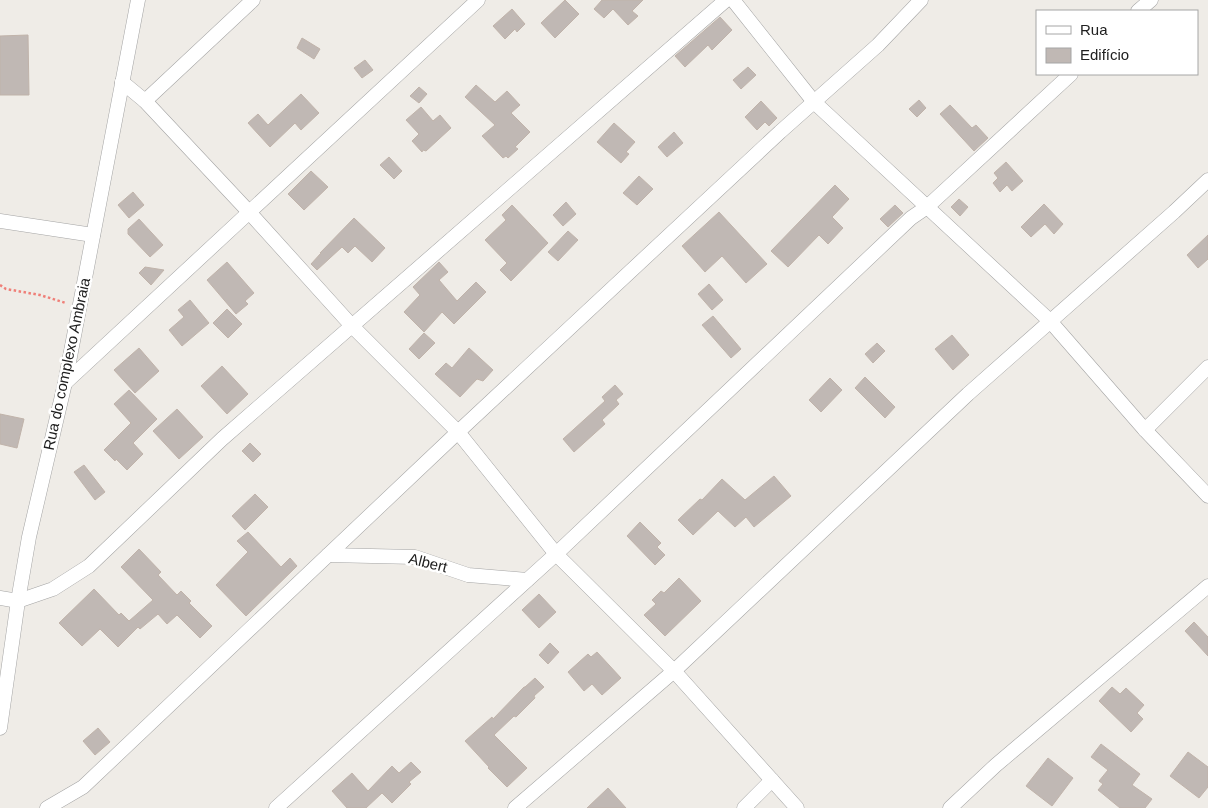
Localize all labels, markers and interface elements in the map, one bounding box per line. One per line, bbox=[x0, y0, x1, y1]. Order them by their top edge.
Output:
legend bbox=[1036, 10, 1198, 75]
text: Rua bbox=[1080, 21, 1108, 38]
text: Edifício bbox=[1080, 46, 1129, 63]
street label: Rua do complexo Ambraia bbox=[40, 275, 93, 452]
street label: Albert bbox=[407, 550, 450, 576]

